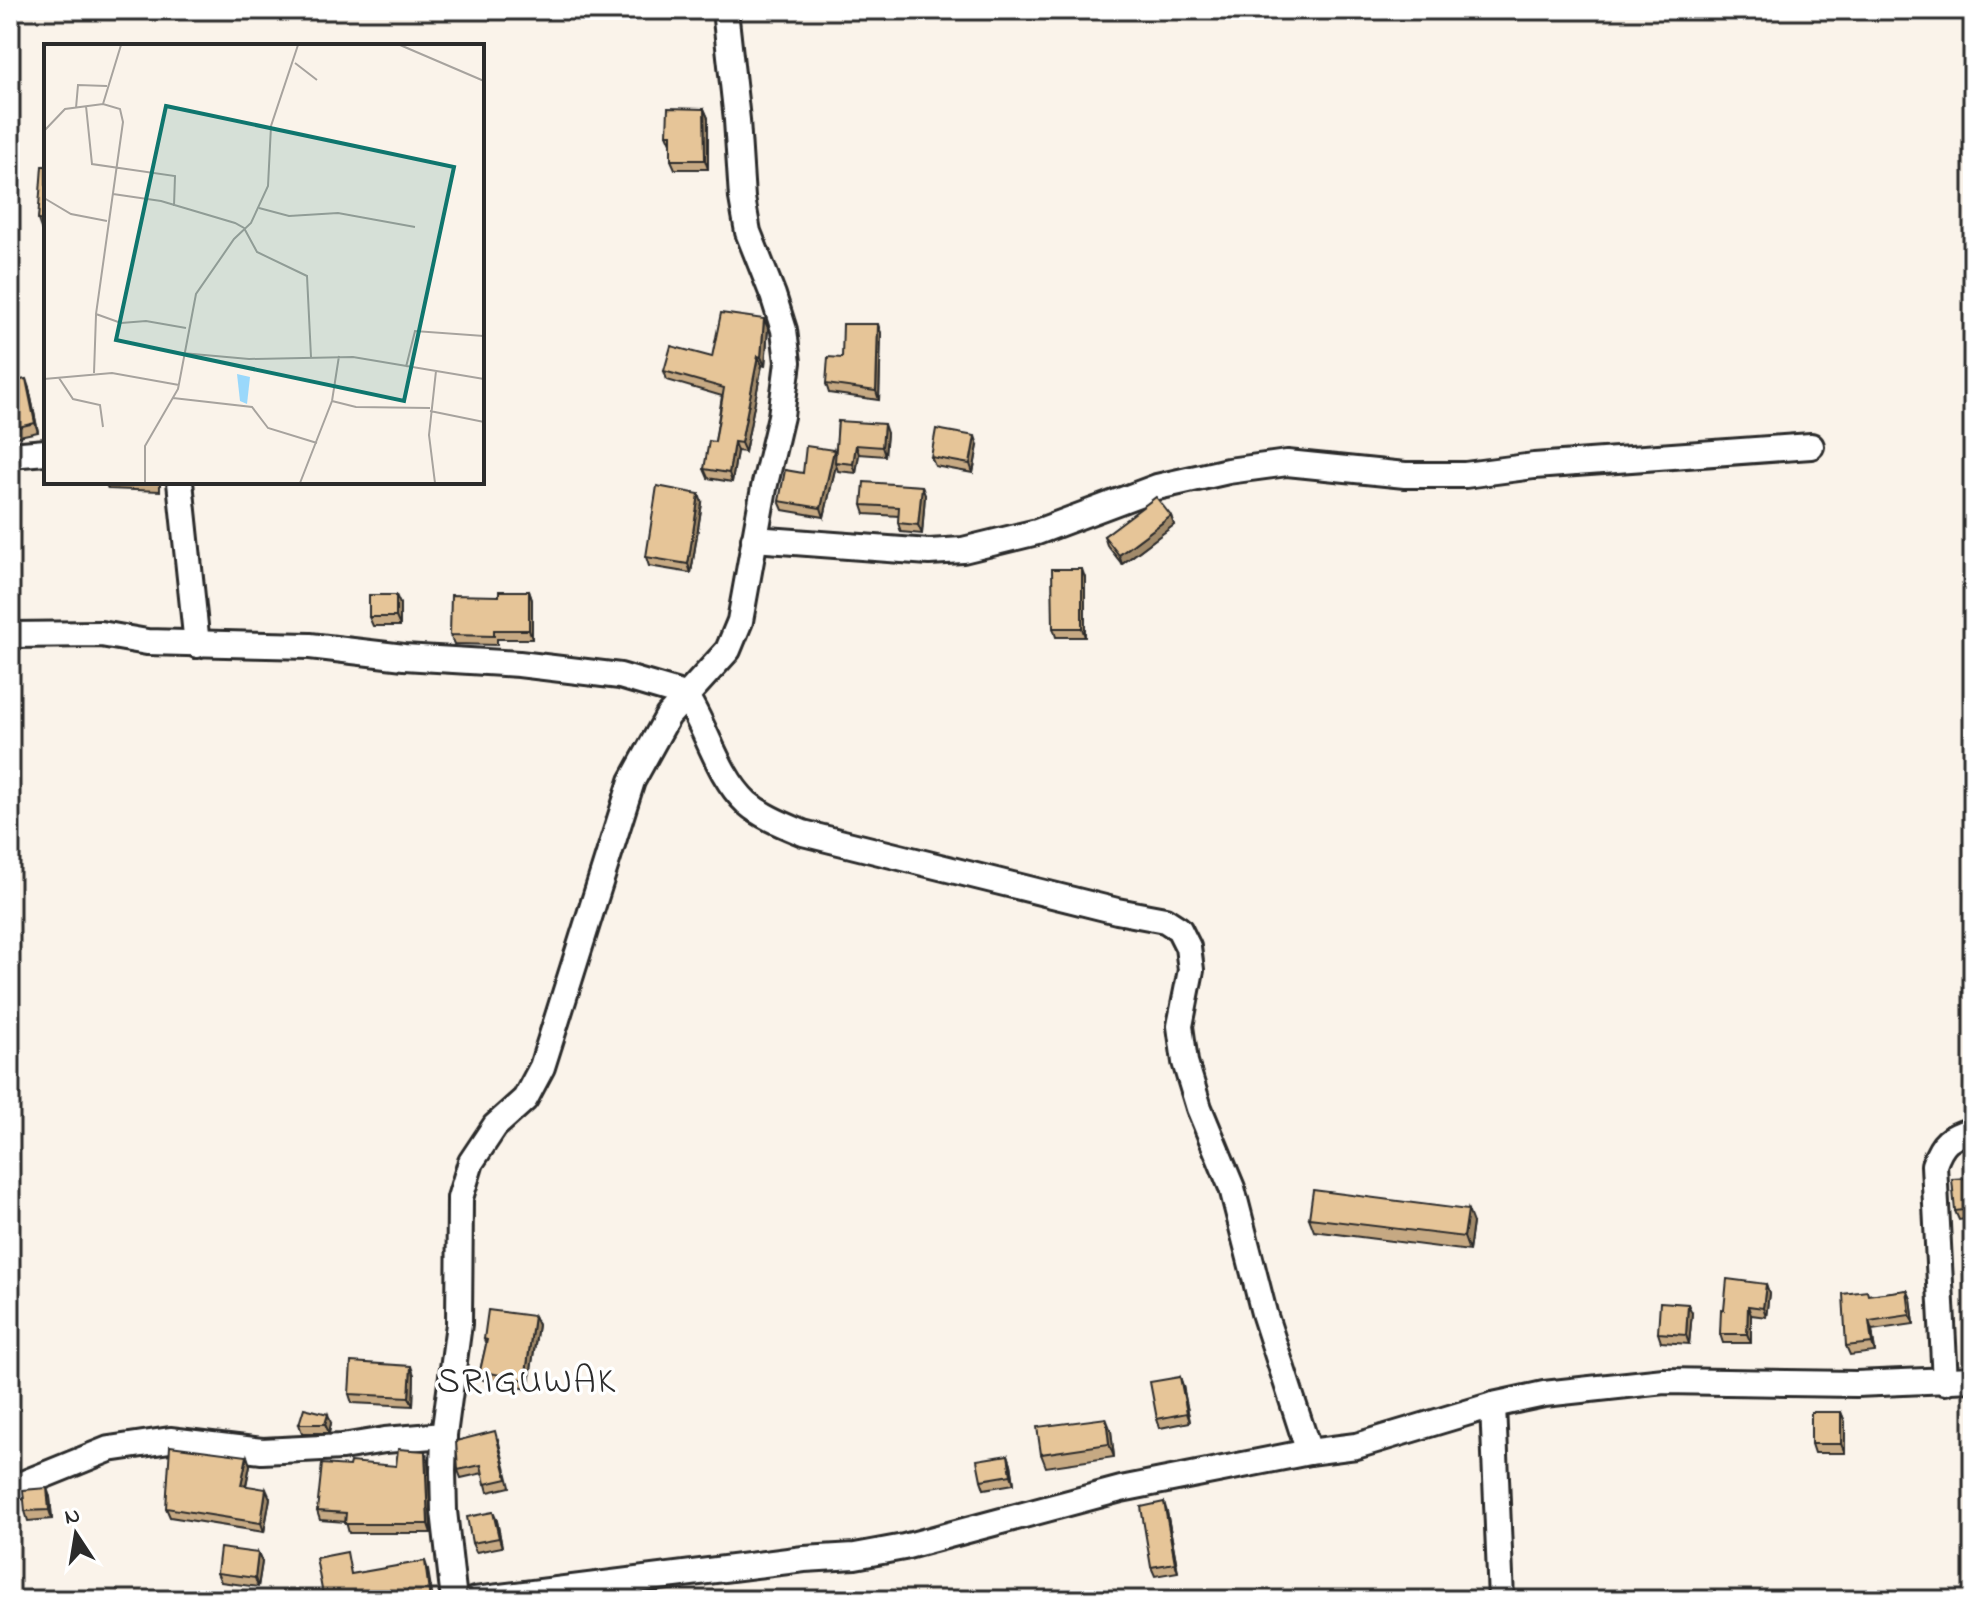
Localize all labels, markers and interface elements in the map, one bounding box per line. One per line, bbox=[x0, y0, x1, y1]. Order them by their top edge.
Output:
inset map bbox=[44, 44, 484, 484]
district label: SRIGUWAK bbox=[437, 1357, 617, 1410]
north arrow bbox=[36, 1494, 116, 1574]
text: N bbox=[62, 1500, 83, 1535]

